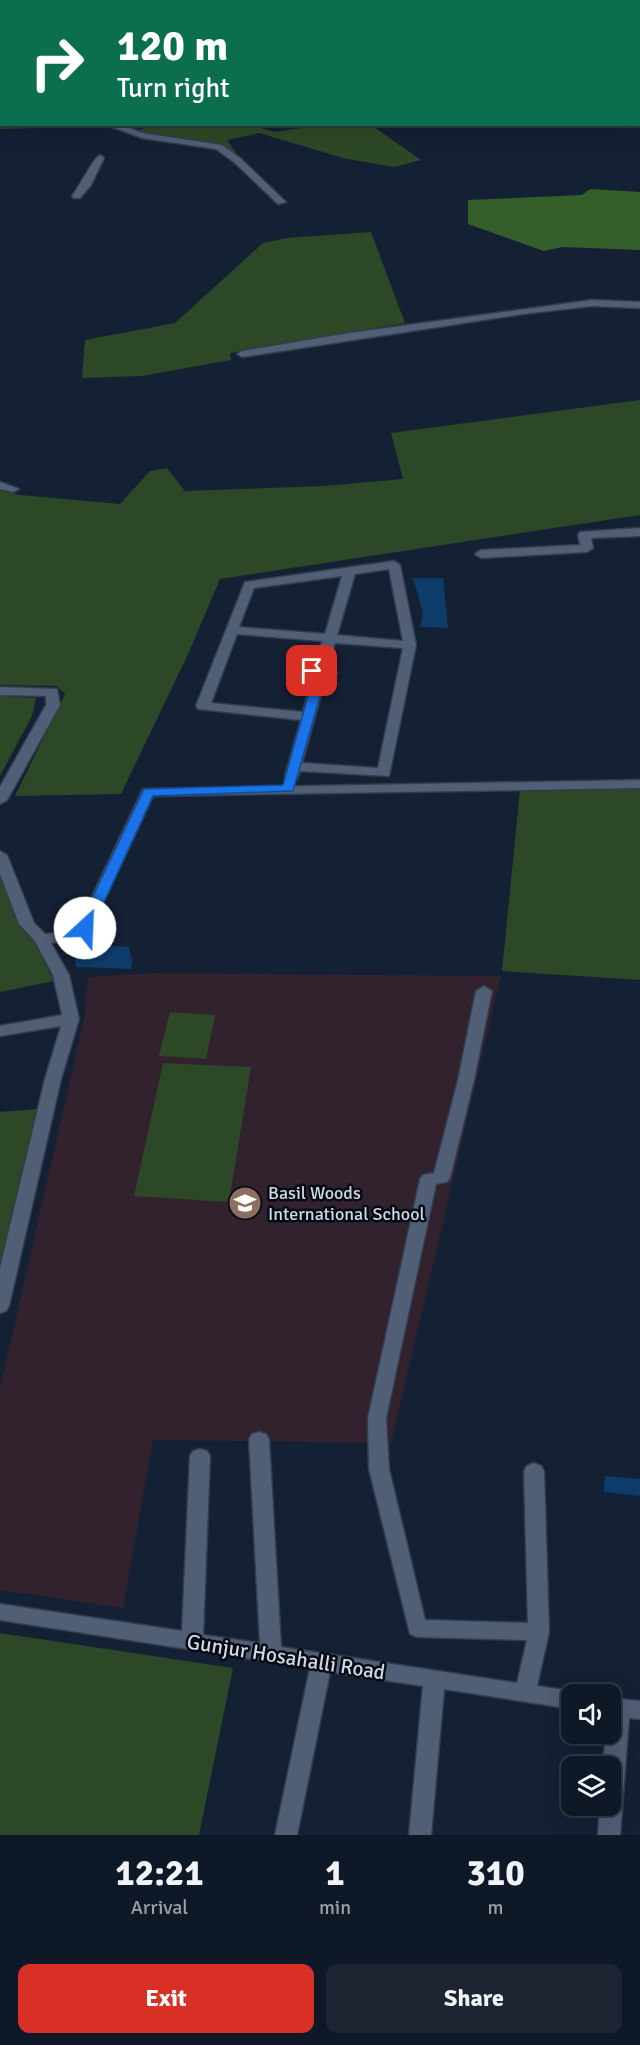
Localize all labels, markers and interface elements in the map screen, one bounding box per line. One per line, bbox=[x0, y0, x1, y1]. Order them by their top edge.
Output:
text: 120 m bbox=[117, 21, 228, 72]
icon: right bbox=[18, 24, 96, 102]
text: Turn right bbox=[117, 72, 230, 105]
pin bbox=[286, 645, 337, 696]
icon: arrive bbox=[295, 654, 328, 687]
position arrow bbox=[53, 896, 117, 960]
place label: Basil Woods International School bbox=[268, 1182, 425, 1225]
school or university icon: Basil Woods International School bbox=[227, 1185, 263, 1221]
street label: Gunjur Hosahalli Road bbox=[185, 1628, 387, 1686]
map controls bbox=[561, 1684, 621, 1816]
button: sound bbox=[561, 1684, 621, 1744]
button: layers bbox=[561, 1756, 621, 1816]
text: 12:21 bbox=[115, 1851, 204, 1896]
text: 1 bbox=[325, 1851, 345, 1896]
text: 310 bbox=[466, 1851, 525, 1896]
text: Arrival bbox=[131, 1895, 188, 1920]
text: min bbox=[319, 1895, 351, 1920]
text: m bbox=[488, 1895, 504, 1920]
button: Exit bbox=[18, 1964, 314, 2033]
button: Share bbox=[326, 1964, 622, 2033]

